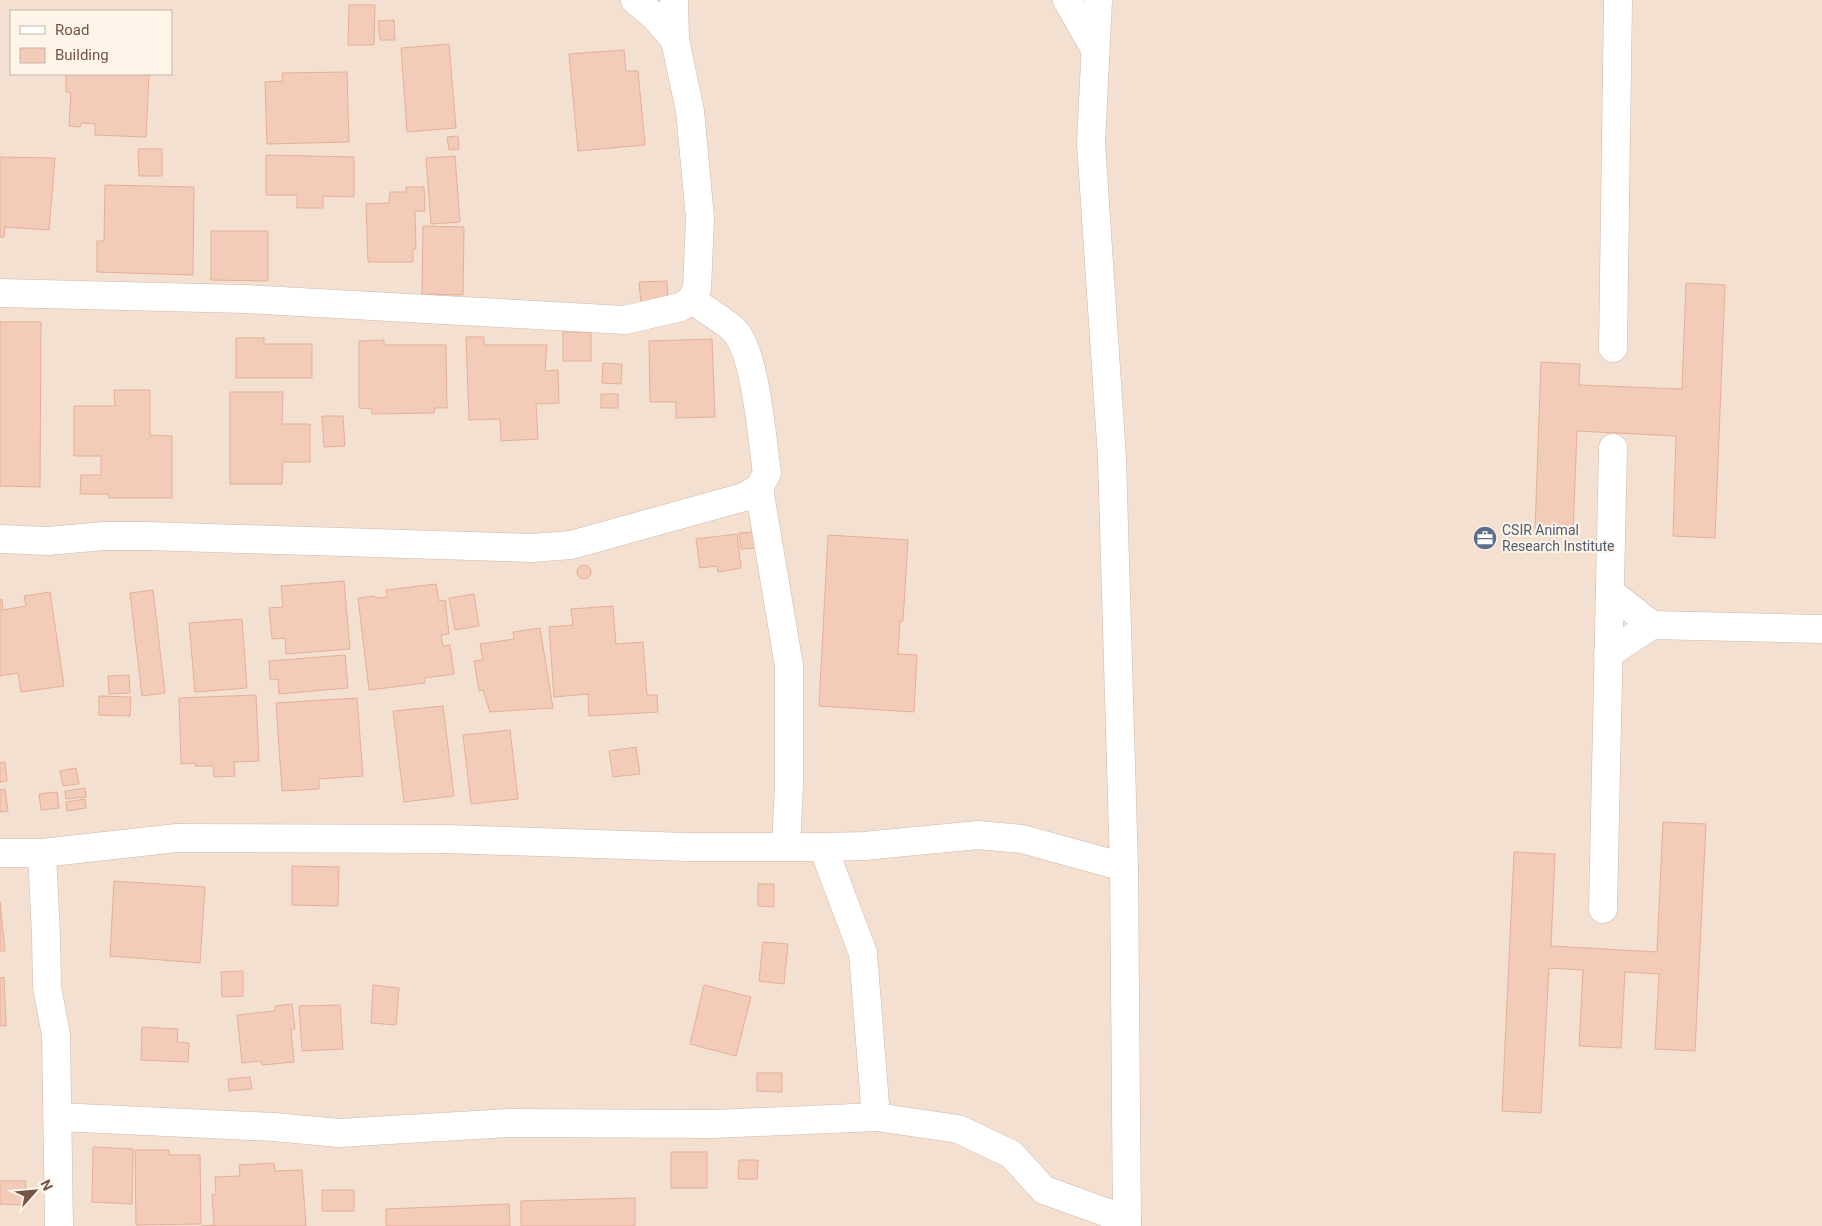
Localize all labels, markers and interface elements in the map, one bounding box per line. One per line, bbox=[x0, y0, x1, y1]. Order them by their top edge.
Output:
legend bbox=[10, 10, 172, 75]
text: Road bbox=[55, 21, 89, 39]
text: Building bbox=[55, 46, 109, 64]
place label: CSIR Animal Research Institute bbox=[1502, 522, 1615, 554]
office icon: CSIR Animal Research Institute bbox=[1472, 525, 1498, 551]
north arrow bbox=[10, 1166, 60, 1216]
text: N bbox=[37, 1177, 56, 1193]

